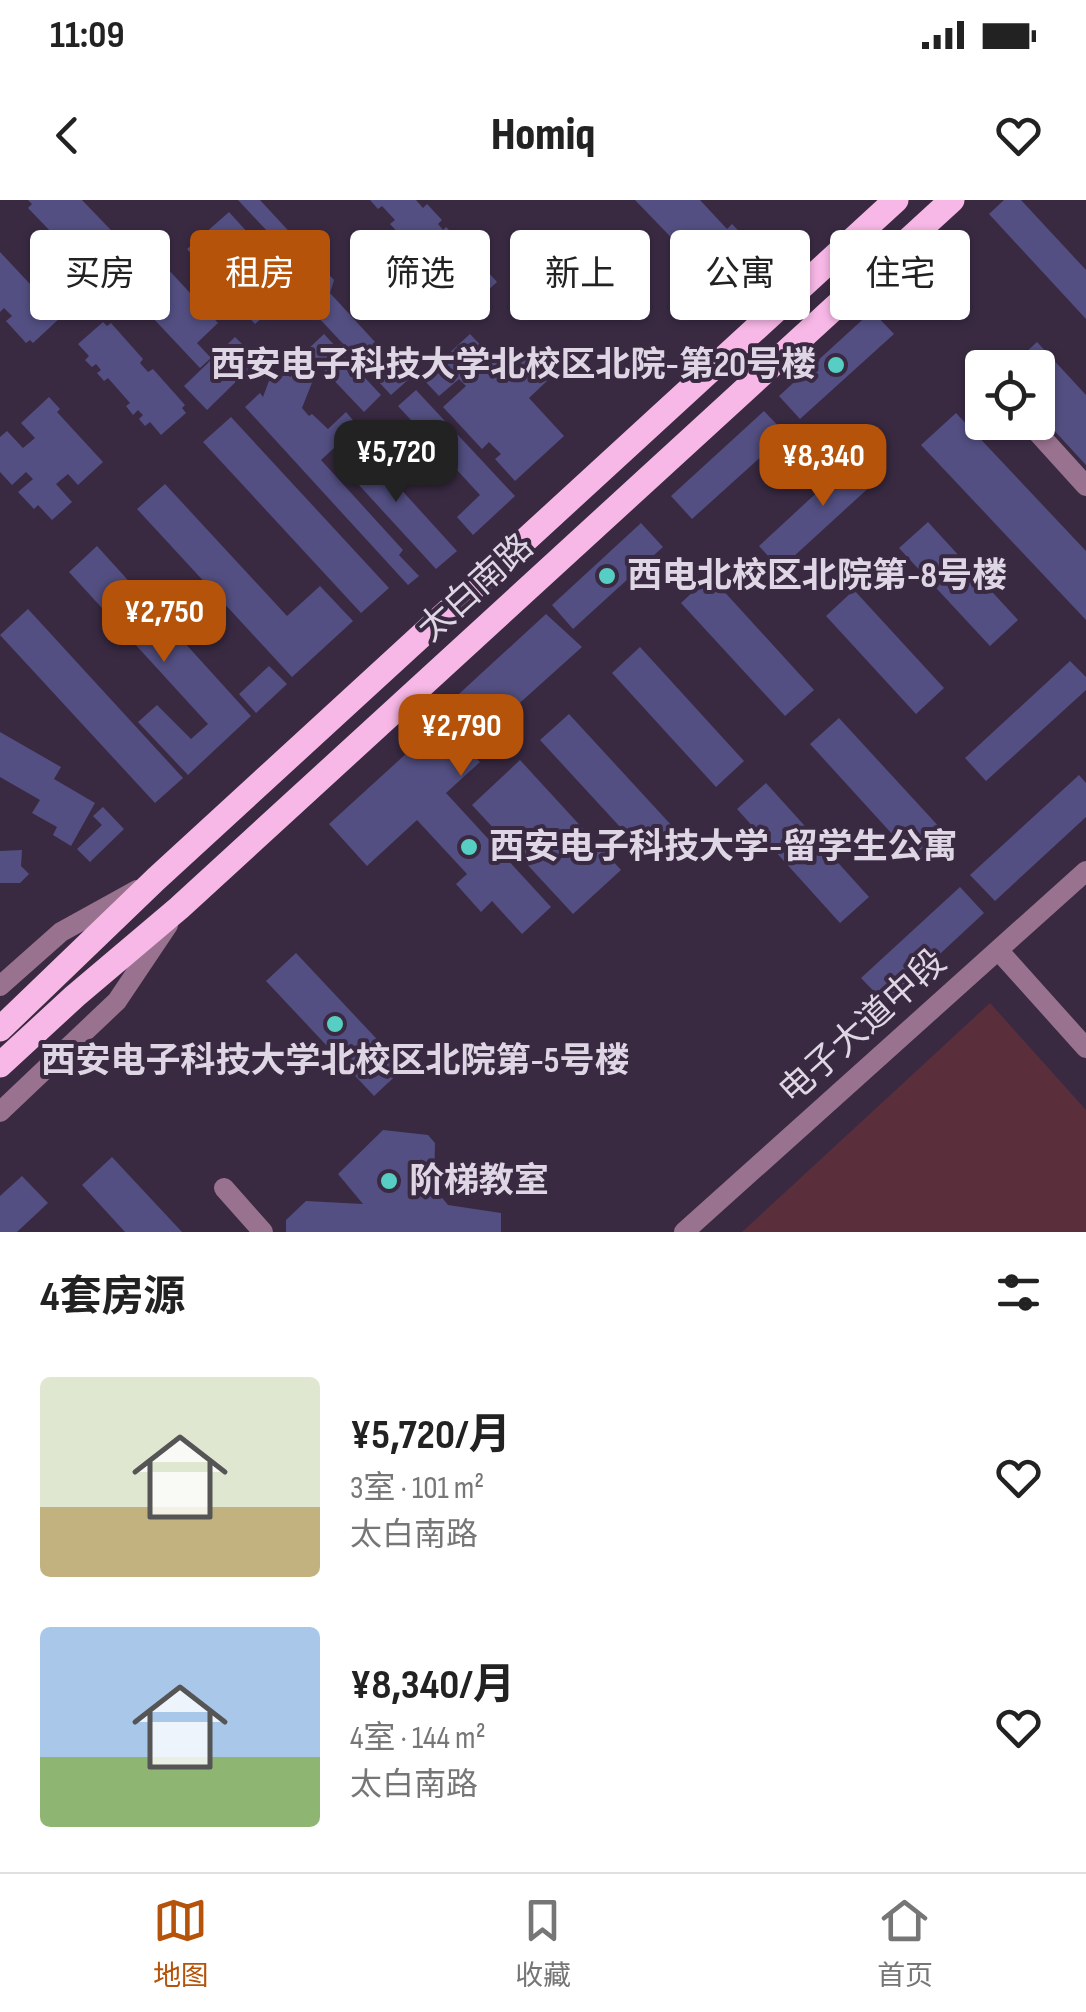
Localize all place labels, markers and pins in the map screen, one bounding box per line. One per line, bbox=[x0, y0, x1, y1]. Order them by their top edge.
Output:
place label: 西安电子科技大学北校区北院-第20号楼 bbox=[211, 344, 816, 387]
marker: 西安电子科技大学北校区北院-第20号楼 bbox=[825, 354, 847, 376]
pin: ¥5,720 bbox=[315, 420, 477, 505]
pin: ¥8,340 bbox=[742, 424, 904, 509]
place label: 西电北校区北院第-8号楼 bbox=[627, 555, 1007, 598]
marker: 西电北校区北院第-8号楼 bbox=[596, 565, 618, 587]
pin: ¥2,750 bbox=[83, 580, 245, 665]
pin: ¥2,790 bbox=[380, 694, 542, 779]
place label: 西安电子科技大学-留学生公寓 bbox=[489, 826, 957, 869]
marker: 西安电子科技大学-留学生公寓 bbox=[458, 836, 480, 858]
marker: 西安电子科技大学北校区北院第-5号楼 bbox=[324, 1013, 346, 1035]
place label: 西安电子科技大学北校区北院第-5号楼 bbox=[41, 1040, 629, 1083]
place label: 阶梯教室 bbox=[409, 1160, 549, 1203]
marker: 阶梯教室 bbox=[378, 1170, 400, 1192]

